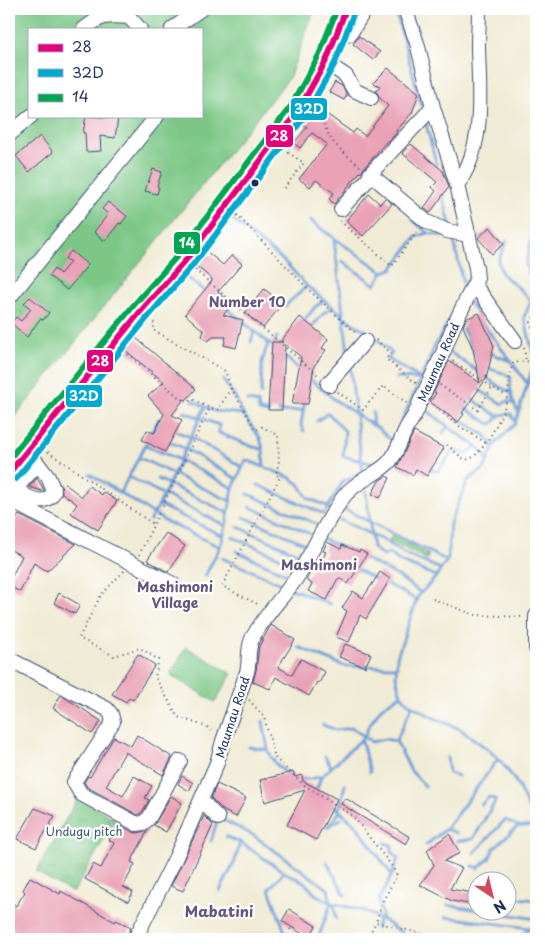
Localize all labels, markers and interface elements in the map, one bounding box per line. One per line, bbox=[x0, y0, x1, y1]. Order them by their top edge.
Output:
legend bbox=[28, 28, 202, 118]
text: 28 bbox=[72, 34, 92, 57]
text: 32D bbox=[72, 60, 104, 83]
text: 14 bbox=[72, 84, 89, 107]
line badge: 32D bbox=[290, 97, 328, 121]
text: 32D bbox=[294, 98, 324, 119]
line badge: 28 bbox=[265, 124, 294, 148]
text: 28 bbox=[270, 125, 289, 146]
unlabelled marker bbox=[250, 178, 260, 188]
line badge: 14 bbox=[173, 231, 201, 255]
text: 14 bbox=[179, 232, 196, 253]
district label: Number 10 bbox=[209, 291, 285, 312]
street label: Maumau Road bbox=[413, 320, 463, 404]
line badge: 28 bbox=[86, 349, 114, 373]
text: 28 bbox=[91, 350, 110, 371]
line badge: 32D bbox=[65, 384, 103, 408]
text: 32D bbox=[69, 385, 99, 406]
district label: Mashimoni bbox=[281, 554, 357, 575]
district label: Mashimoni Village bbox=[137, 576, 213, 613]
street label: Maumau Road bbox=[210, 674, 254, 760]
park label: Undugu pitch bbox=[46, 822, 122, 840]
north arrow bbox=[468, 870, 518, 920]
text: N bbox=[489, 895, 510, 919]
district label: Mabatini bbox=[185, 899, 253, 922]

